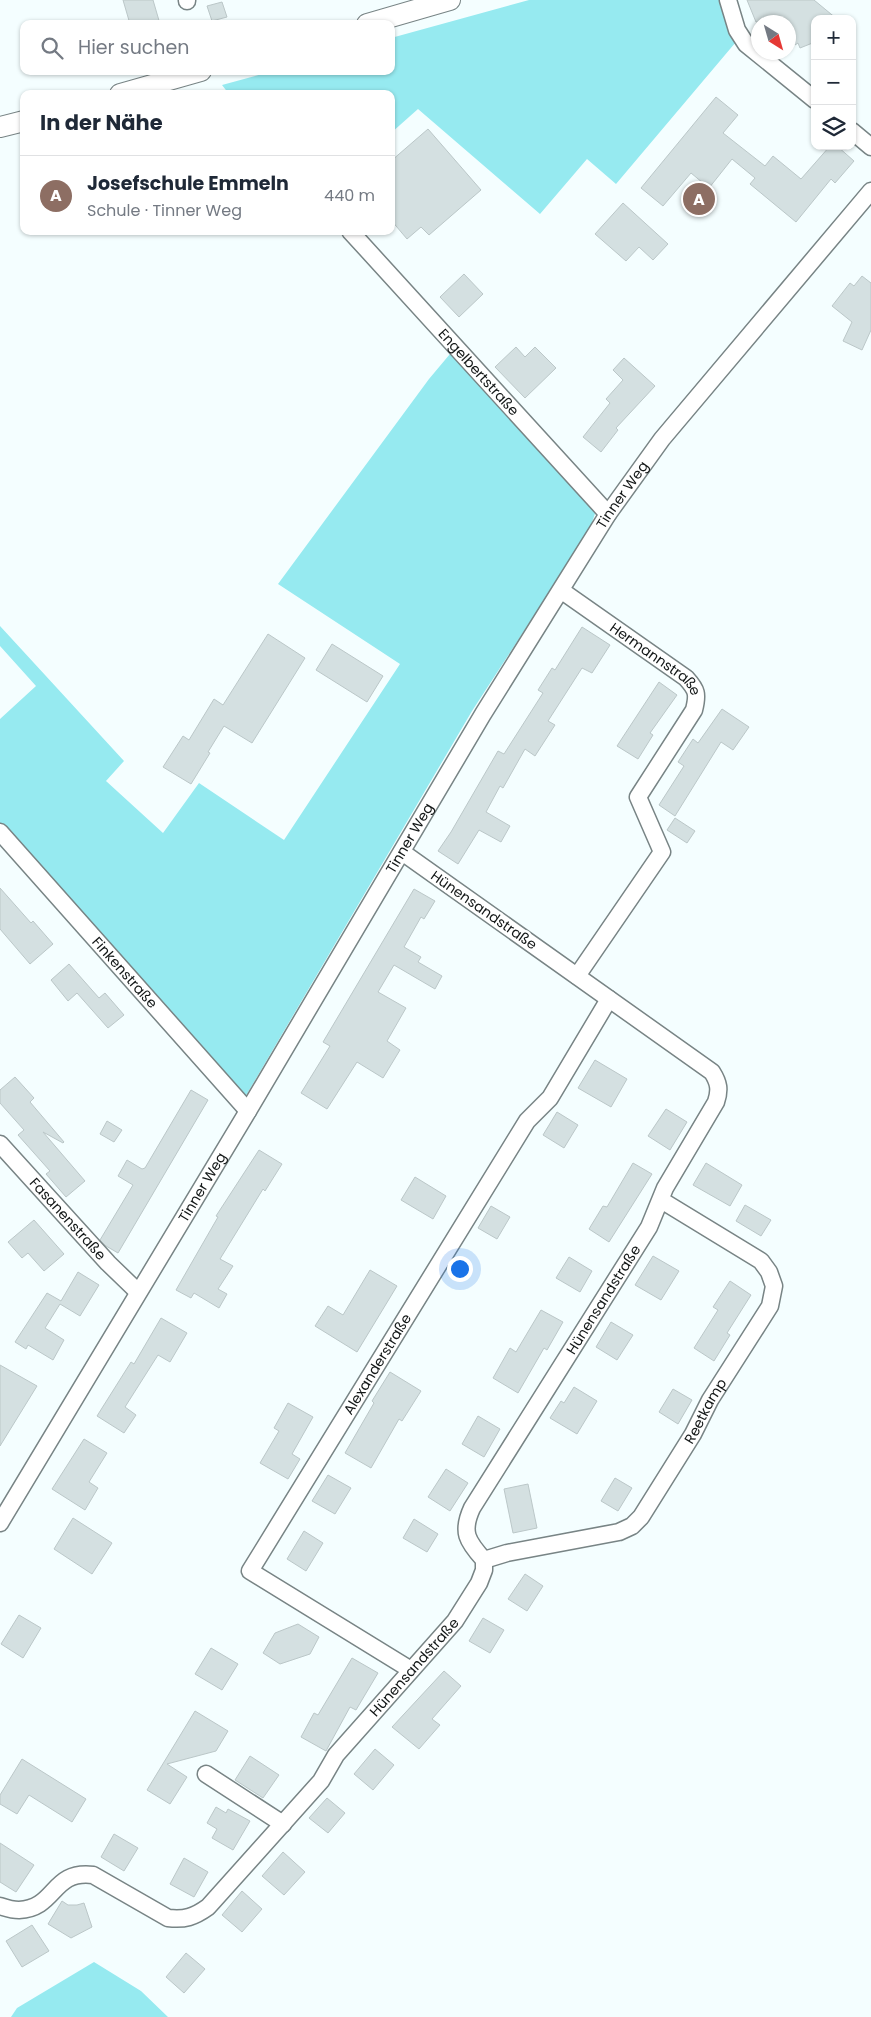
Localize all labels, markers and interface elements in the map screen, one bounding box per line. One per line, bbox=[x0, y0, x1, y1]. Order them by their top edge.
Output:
north arrow bbox=[751, 15, 796, 60]
map controls bbox=[811, 15, 856, 150]
button: + bbox=[811, 15, 856, 60]
search box bbox=[20, 20, 395, 75]
icon: search bbox=[38, 34, 66, 62]
text: Hier suchen bbox=[78, 34, 189, 61]
button: − bbox=[811, 60, 856, 105]
button: layers bbox=[811, 105, 856, 150]
text: In der Nähe bbox=[40, 108, 163, 137]
text: Josefschule Emmeln bbox=[87, 170, 289, 197]
pin: A bbox=[683, 180, 715, 218]
text: A bbox=[50, 184, 62, 207]
text: 440 m bbox=[324, 184, 375, 207]
text: Schule · Tinner Weg bbox=[87, 199, 242, 222]
street label: Engelbertstraße bbox=[434, 324, 524, 420]
street label: Tinner Weg bbox=[591, 457, 653, 532]
street label: Hermannstraße bbox=[606, 618, 706, 699]
street label: Tinner Weg bbox=[381, 799, 438, 877]
street label: Hünensandstraße bbox=[427, 866, 542, 954]
street label: Finkenstraße bbox=[88, 932, 162, 1013]
street label: Tinner Weg bbox=[173, 1148, 231, 1226]
street label: Fasanenstraße bbox=[25, 1173, 111, 1265]
street label: Hünensandstraße bbox=[561, 1241, 645, 1358]
your location bbox=[447, 1256, 473, 1282]
street label: Alexanderstraße bbox=[339, 1309, 416, 1418]
street label: Reetkamp bbox=[679, 1375, 731, 1448]
street label: Hünensandstraße bbox=[365, 1613, 464, 1721]

